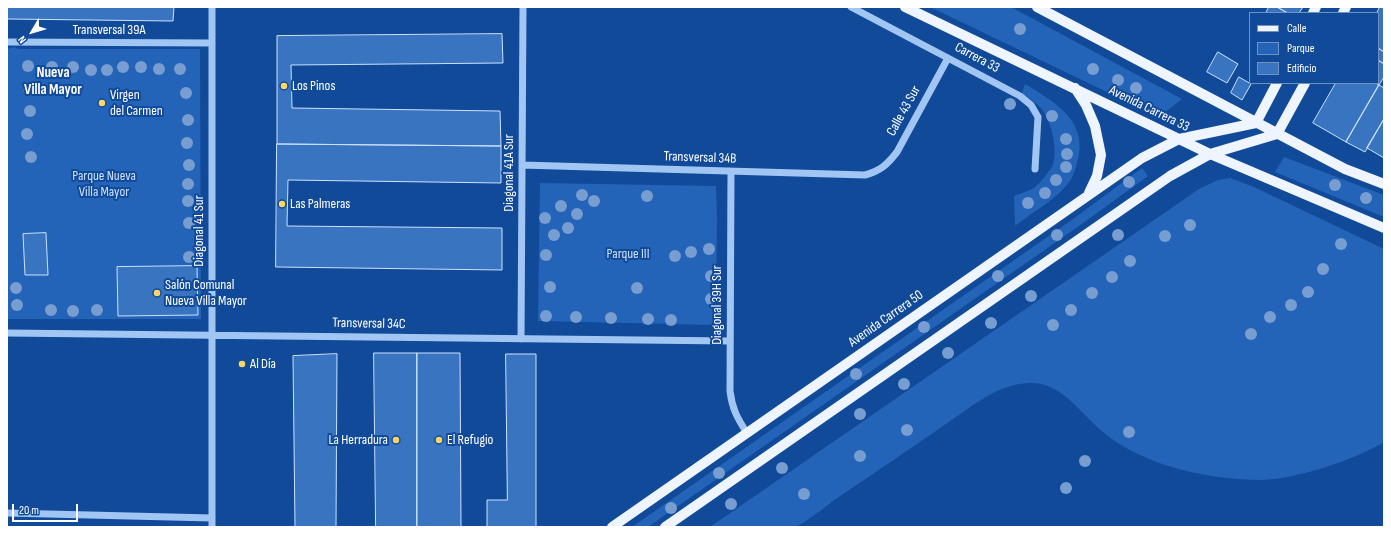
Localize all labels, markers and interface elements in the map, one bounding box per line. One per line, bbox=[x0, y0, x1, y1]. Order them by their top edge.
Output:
north arrow bbox=[12, 12, 52, 52]
legend bbox=[1249, 12, 1379, 84]
text: Calle bbox=[1287, 21, 1307, 36]
street label: Transversal 39A bbox=[73, 22, 145, 38]
text: N bbox=[15, 33, 29, 46]
street label: Carrera 33 bbox=[952, 39, 1002, 77]
text: Parque bbox=[1287, 41, 1315, 56]
text: Edificio bbox=[1287, 61, 1316, 76]
district label: Nueva Villa Mayor bbox=[24, 64, 82, 99]
place label: Los Pinos bbox=[292, 78, 335, 94]
marker: Los Pinos bbox=[279, 81, 289, 91]
street label: Avenida Carrera 33 bbox=[1106, 82, 1192, 136]
street label: Calle 43 Sur bbox=[883, 83, 925, 139]
place label: Virgen del Carmen bbox=[110, 87, 163, 120]
marker: Virgen del Carmen bbox=[97, 98, 107, 108]
street label: Diagonal 41A Sur bbox=[501, 134, 517, 212]
street label: Transversal 34B bbox=[663, 148, 737, 168]
park label: Parque Nueva Villa Mayor bbox=[72, 168, 136, 200]
street label: Diagonal 41 Sur bbox=[191, 195, 207, 267]
place label: Las Palmeras bbox=[290, 196, 350, 212]
marker: Las Palmeras bbox=[277, 199, 287, 209]
park label: Parque III bbox=[607, 246, 649, 262]
street label: Diagonal 39H Sur bbox=[709, 265, 725, 345]
place label: Salón Comunal Nueva Villa Mayor bbox=[165, 277, 247, 310]
street label: Avenida Carrera 50 bbox=[845, 287, 927, 351]
marker: Salón Comunal Nueva Villa Mayor bbox=[152, 288, 162, 298]
street label: Transversal 34C bbox=[332, 315, 406, 333]
place label: Al Día bbox=[250, 356, 276, 372]
marker: Al Día bbox=[237, 359, 247, 369]
place label: La Herradura bbox=[328, 432, 388, 448]
place label: El Refugio bbox=[447, 432, 493, 448]
marker: La Herradura bbox=[391, 435, 401, 445]
marker: El Refugio bbox=[434, 435, 444, 445]
scale bar bbox=[14, 496, 80, 522]
text: 20 m bbox=[19, 503, 39, 518]

